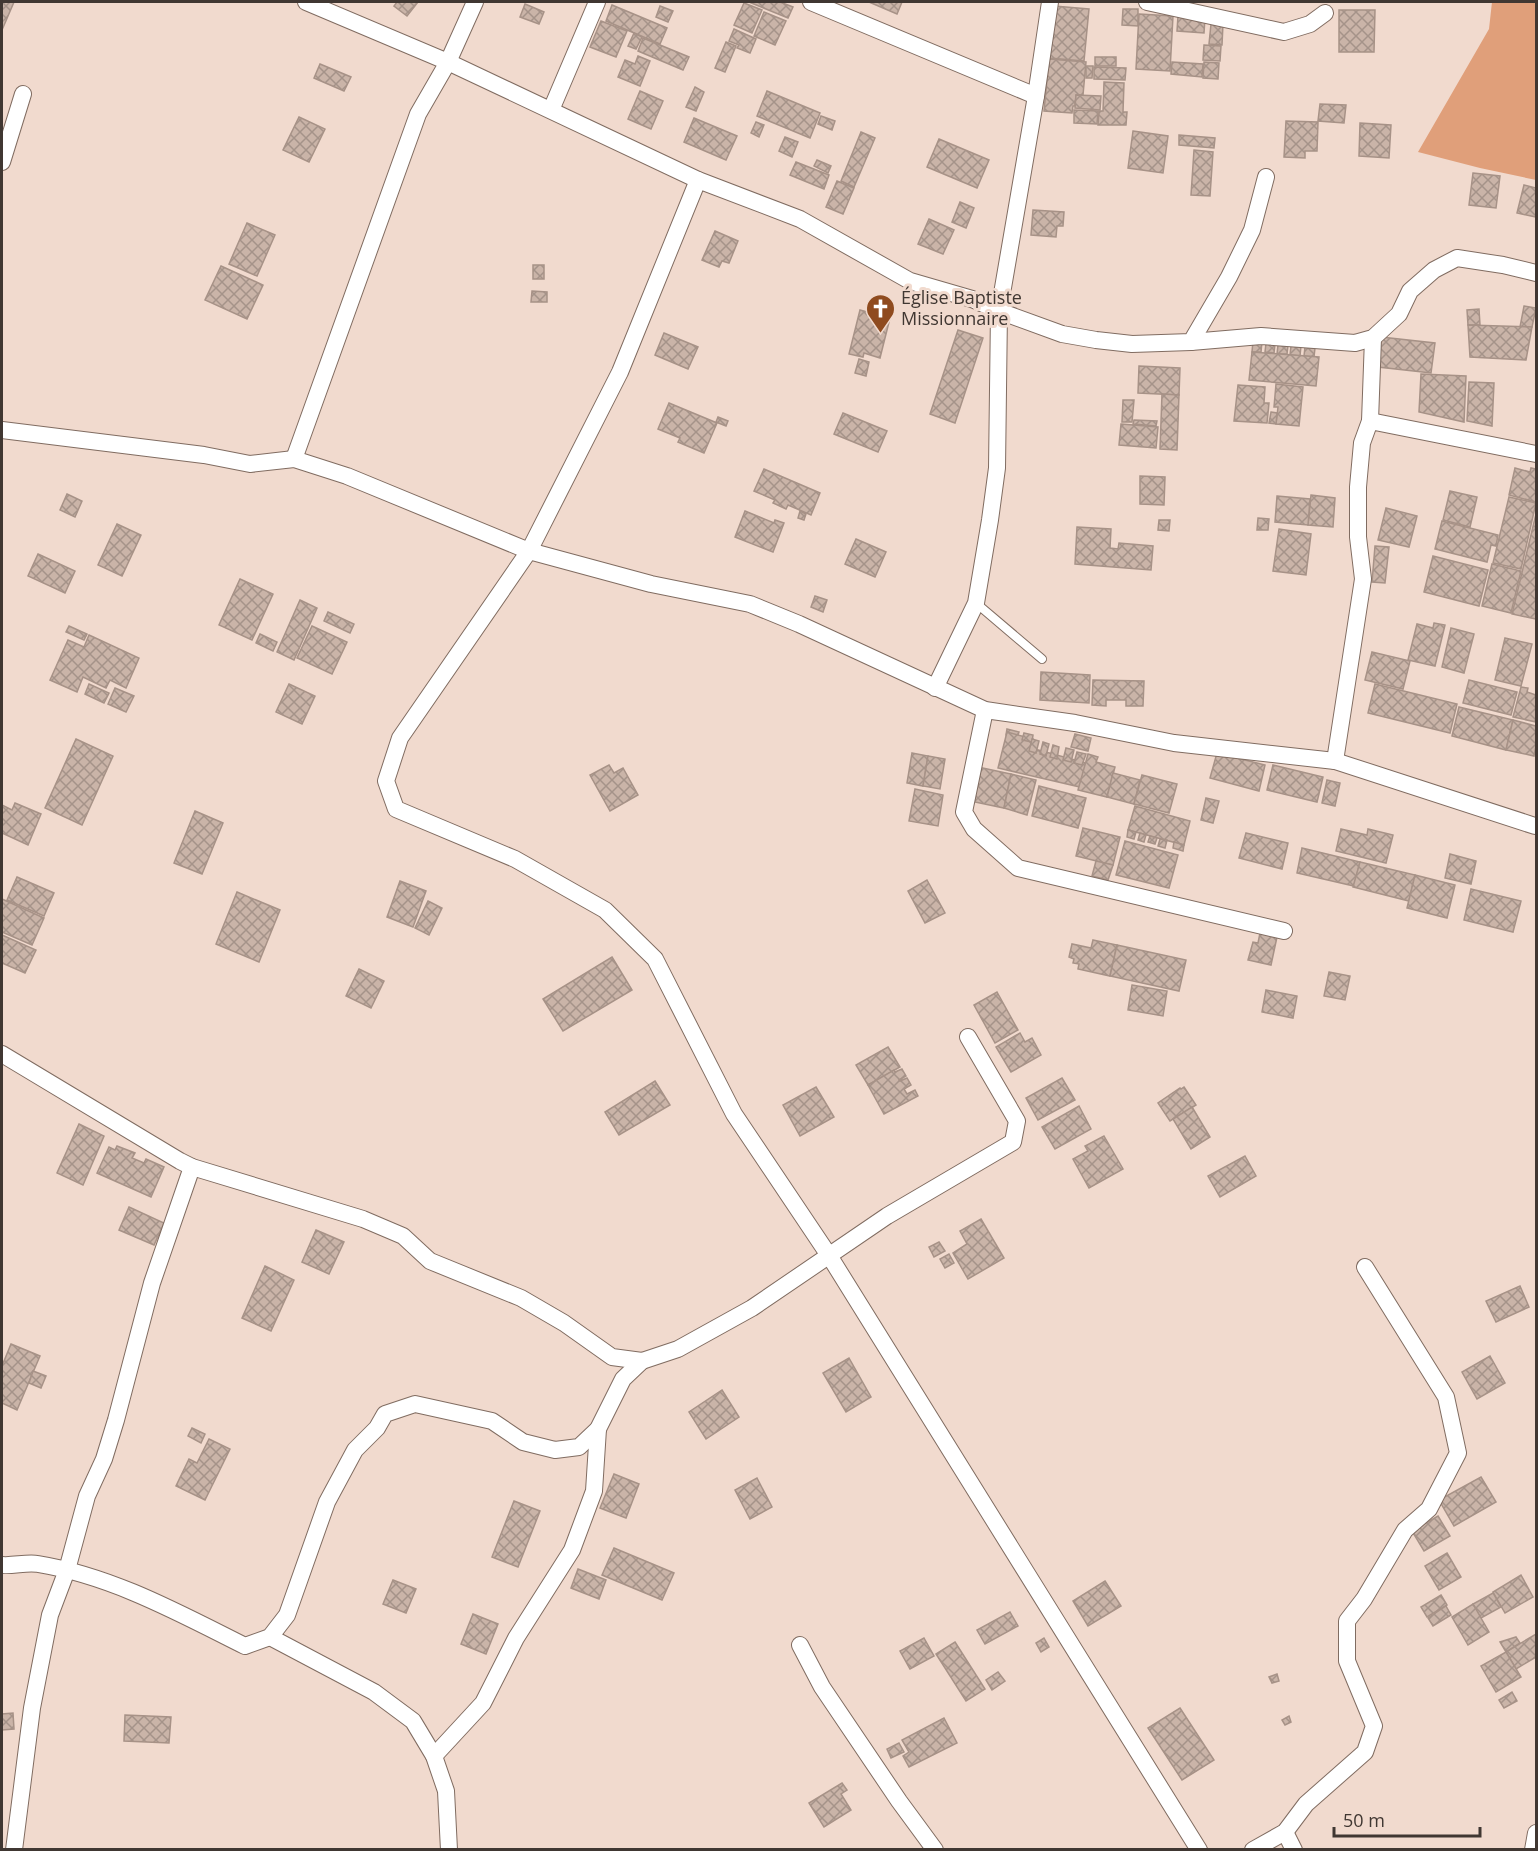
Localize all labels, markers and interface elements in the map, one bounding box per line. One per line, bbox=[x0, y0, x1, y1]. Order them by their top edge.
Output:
place label: Église Baptiste Missionnaire bbox=[901, 285, 1022, 330]
church icon: Église Baptiste Missionnaire bbox=[864, 292, 896, 334]
scale bar bbox=[1334, 1800, 1480, 1838]
text: 50 m bbox=[1343, 1808, 1385, 1832]

